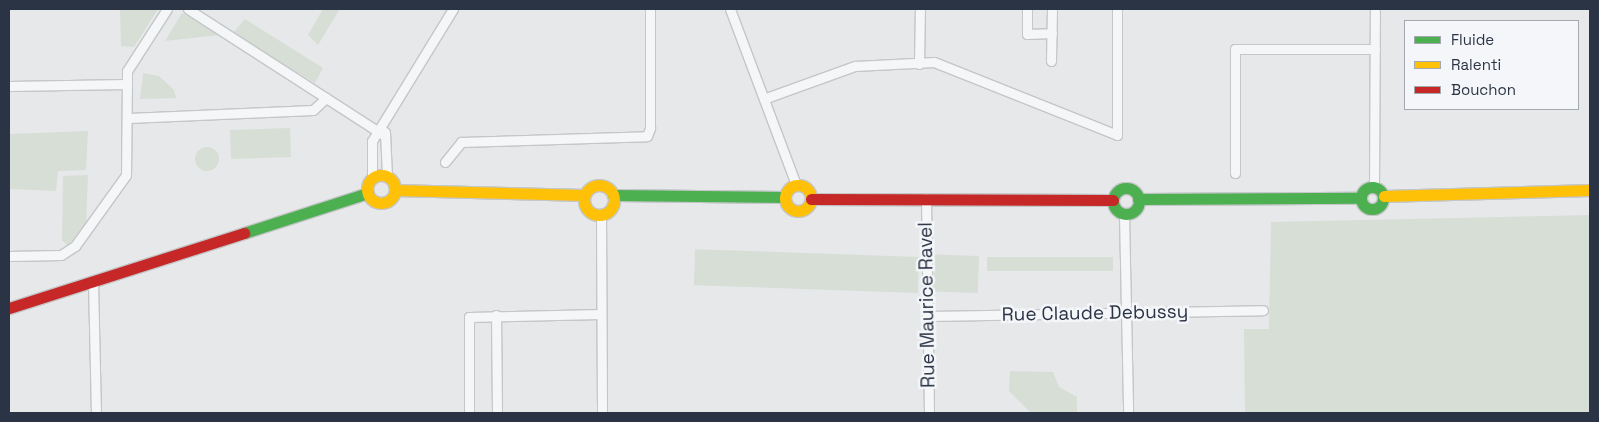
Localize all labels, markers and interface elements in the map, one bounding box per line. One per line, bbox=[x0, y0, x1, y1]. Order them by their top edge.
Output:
legend bbox=[1404, 20, 1579, 110]
text: Fluide bbox=[1451, 30, 1494, 49]
text: Ralenti bbox=[1451, 55, 1501, 74]
text: Bouchon bbox=[1451, 80, 1516, 99]
street label: Rue Maurice Ravel bbox=[914, 222, 940, 388]
street label: Rue Claude Debussy bbox=[1001, 300, 1189, 326]

